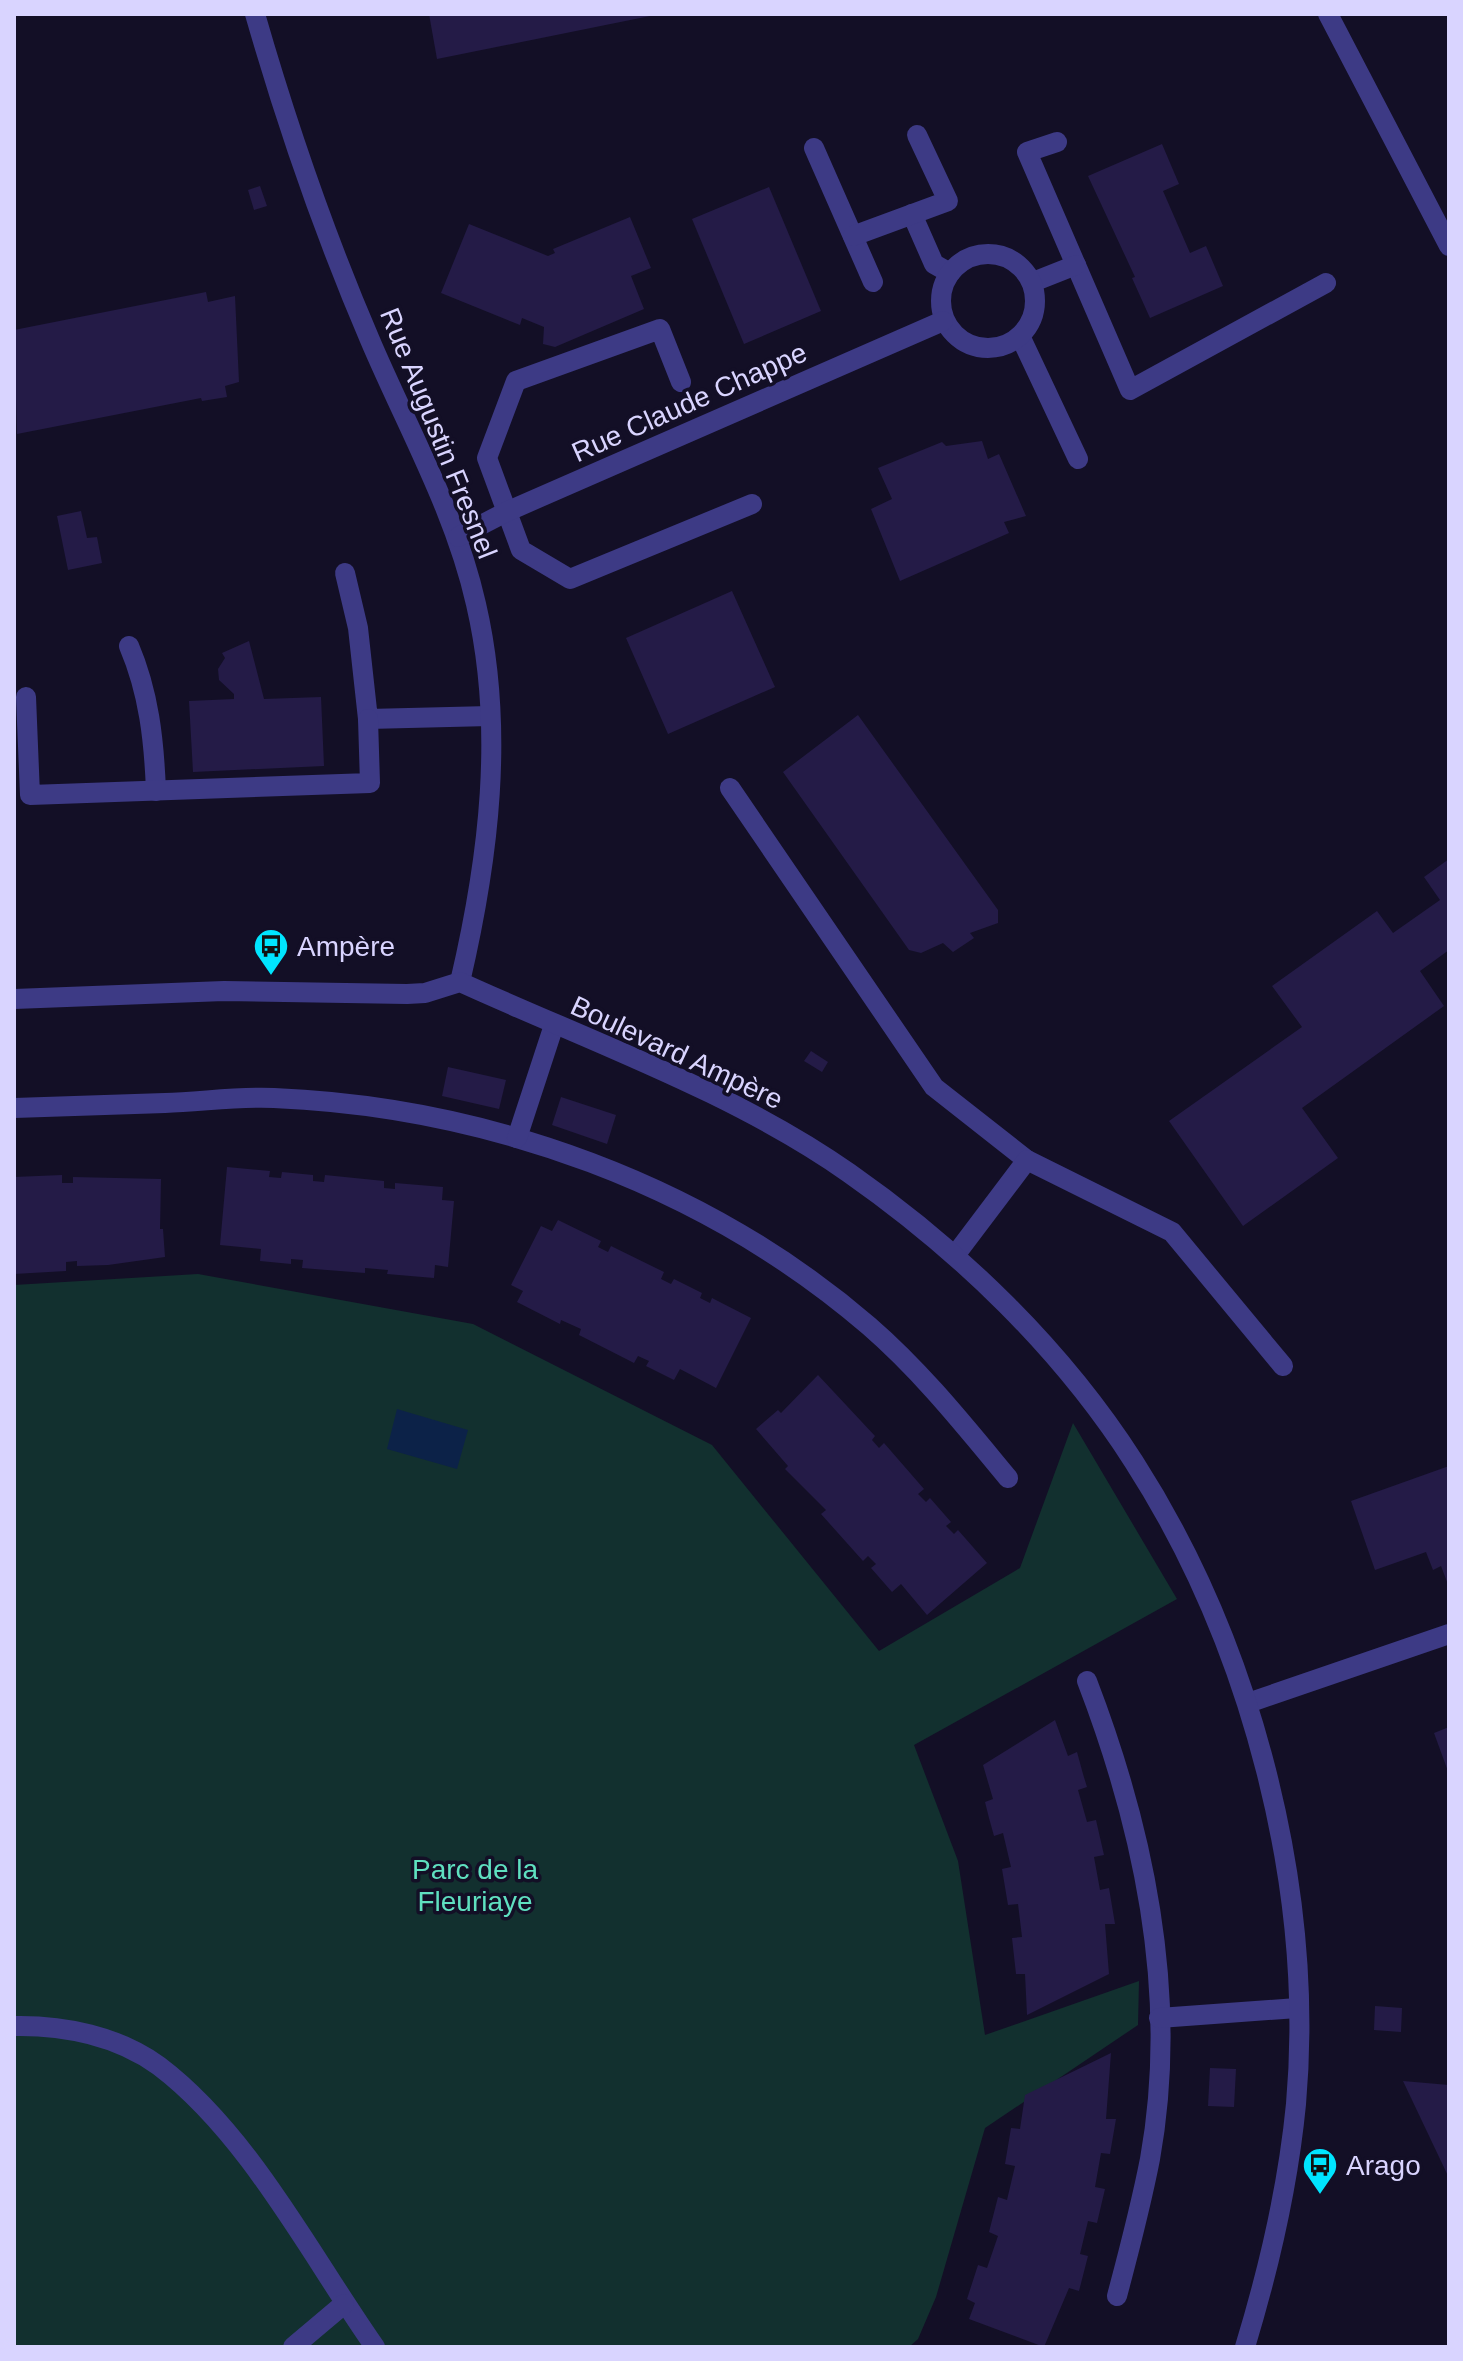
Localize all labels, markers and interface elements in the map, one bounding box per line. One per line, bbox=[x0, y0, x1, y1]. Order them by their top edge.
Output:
street label: Rue Augustin Fresnel bbox=[374, 303, 503, 563]
street label: Rue Claude Chappe bbox=[567, 337, 811, 468]
bus stop icon: Ampère bbox=[252, 927, 290, 977]
place label: Ampère bbox=[297, 931, 395, 962]
street label: Boulevard Ampère bbox=[566, 990, 788, 1115]
park label: Parc de la Fleuriaye bbox=[412, 1854, 538, 1917]
bus stop icon: Arago bbox=[1301, 2146, 1339, 2196]
place label: Arago bbox=[1346, 2150, 1421, 2181]

